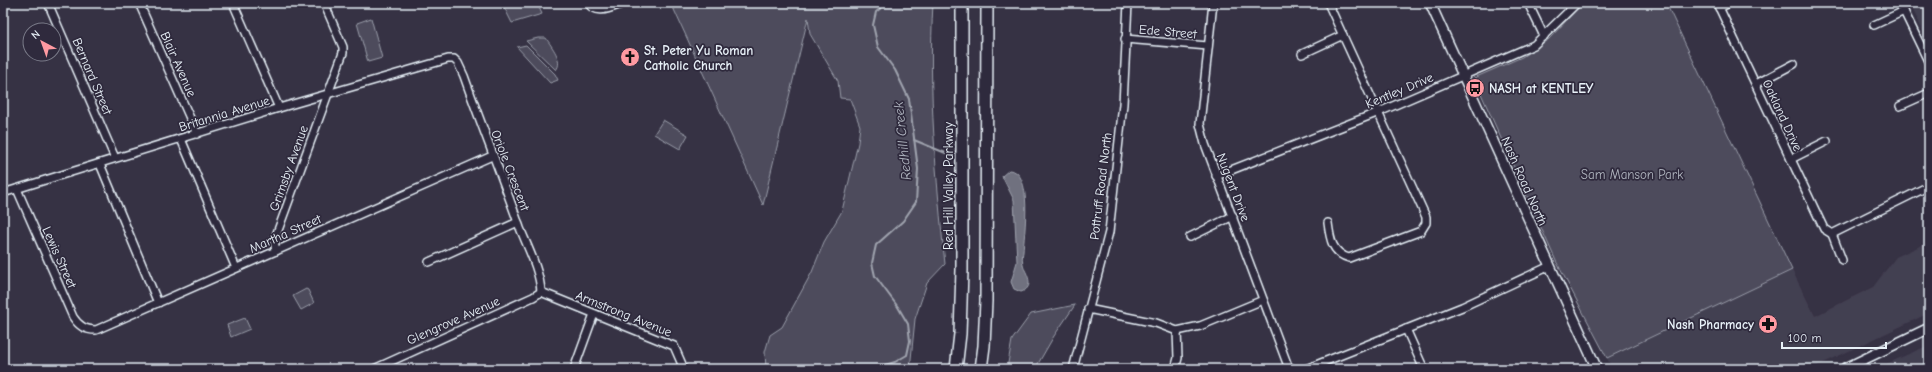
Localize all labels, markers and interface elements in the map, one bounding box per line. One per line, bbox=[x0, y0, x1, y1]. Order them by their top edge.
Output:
street label: Ede Street bbox=[1138, 21, 1199, 42]
north arrow bbox=[22, 22, 62, 62]
text: N bbox=[29, 28, 43, 42]
street label: Blair Avenue bbox=[158, 29, 200, 100]
street label: Bernard Street bbox=[70, 35, 116, 118]
place label: St. Peter Yu Roman Catholic Church bbox=[644, 43, 753, 73]
church icon: St. Peter Yu Roman Catholic Church bbox=[619, 46, 641, 68]
street label: Kentley Drive bbox=[1363, 69, 1436, 111]
bus stop icon: NASH at KENTLEY bbox=[1464, 77, 1486, 99]
street label: Oakland Drive bbox=[1759, 77, 1806, 154]
place label: NASH at KENTLEY bbox=[1489, 81, 1594, 96]
street label: Britannia Avenue bbox=[177, 92, 272, 134]
water label: Redhill Creek bbox=[890, 101, 915, 181]
street label: Red Hill Valley Parkway bbox=[941, 122, 956, 250]
street label: Grimsby Avenue bbox=[266, 123, 311, 213]
street label: Oriole Crescent bbox=[488, 128, 533, 214]
street label: Pottruff Road North bbox=[1086, 132, 1115, 241]
street label: Nash Road North bbox=[1498, 134, 1551, 228]
street label: Nugent Drive bbox=[1214, 151, 1254, 224]
park label: Sam Manson Park bbox=[1581, 167, 1684, 182]
street label: Martha Street bbox=[247, 210, 325, 256]
street label: Lewis Street bbox=[39, 224, 80, 291]
street label: Armstrong Avenue bbox=[574, 287, 675, 340]
street label: Glengrove Avenue bbox=[404, 293, 502, 348]
pharmacy icon: Nash Pharmacy bbox=[1757, 313, 1779, 335]
place label: Nash Pharmacy bbox=[1667, 317, 1754, 332]
scale bar bbox=[1782, 324, 1886, 350]
text: 100 m bbox=[1788, 331, 1821, 345]

